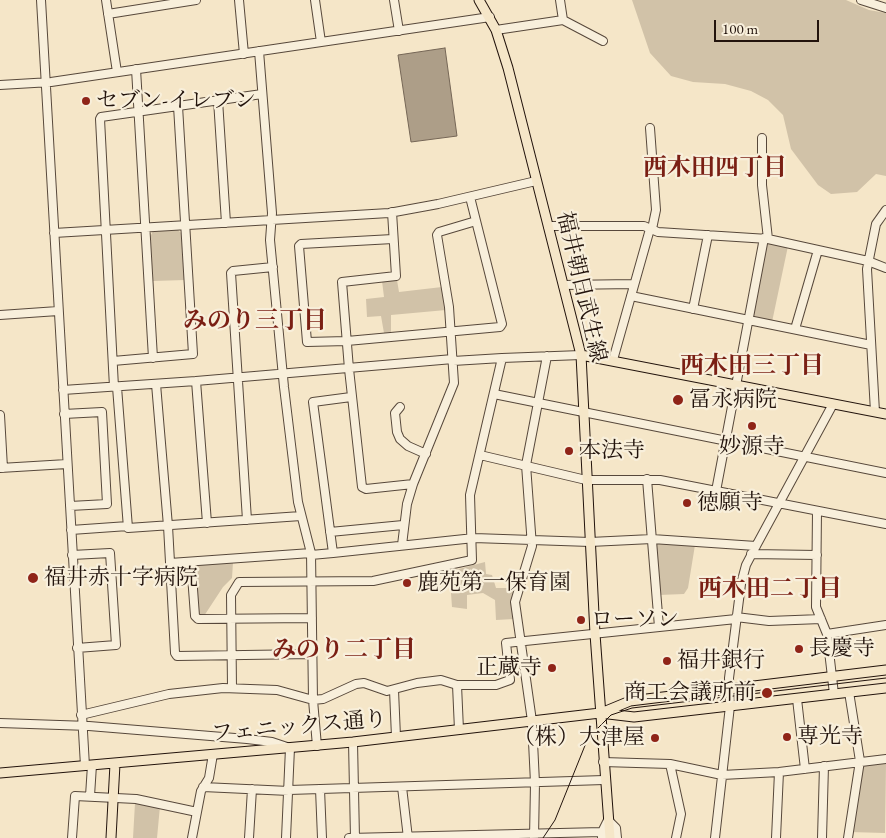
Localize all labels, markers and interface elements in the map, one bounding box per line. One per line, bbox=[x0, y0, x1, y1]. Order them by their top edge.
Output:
scale bar bbox=[716, 10, 821, 42]
text: 100 m bbox=[722, 19, 758, 38]
place label: セブン-イレブン bbox=[96, 88, 256, 114]
marker: セブン-イレブン bbox=[80, 95, 92, 107]
district label: 西木田四丁目 bbox=[643, 154, 787, 182]
street label: 福井朝日武生線 bbox=[551, 209, 611, 365]
district label: みのり三丁目 bbox=[183, 307, 327, 335]
district label: 西木田三丁目 bbox=[680, 352, 824, 380]
place label: 冨永病院 bbox=[689, 387, 777, 413]
marker: 冨永病院 bbox=[671, 393, 685, 407]
marker: 妙源寺 bbox=[746, 420, 758, 432]
place label: 妙源寺 bbox=[719, 434, 785, 460]
place label: 本法寺 bbox=[579, 438, 645, 464]
marker: 本法寺 bbox=[563, 445, 575, 457]
place label: 徳願寺 bbox=[697, 490, 763, 516]
marker: 徳願寺 bbox=[681, 497, 693, 509]
place label: 福井赤十字病院 bbox=[44, 565, 198, 591]
place label: 鹿苑第一保育園 bbox=[417, 570, 571, 596]
marker: 福井赤十字病院 bbox=[26, 571, 40, 585]
district label: 西木田二丁目 bbox=[698, 575, 842, 603]
marker: 鹿苑第一保育園 bbox=[401, 577, 413, 589]
place label: ローソン bbox=[591, 607, 679, 633]
marker: ローソン bbox=[575, 614, 587, 626]
district label: みのり二丁目 bbox=[272, 636, 416, 664]
place label: 長慶寺 bbox=[809, 636, 875, 662]
marker: 長慶寺 bbox=[793, 643, 805, 655]
place label: 福井銀行 bbox=[677, 648, 765, 674]
place label: 正蔵寺 bbox=[476, 655, 542, 681]
marker: 福井銀行 bbox=[661, 655, 673, 667]
marker: 正蔵寺 bbox=[546, 662, 558, 674]
place label: 商工会議所前 bbox=[624, 680, 756, 706]
marker: 商工会議所前 bbox=[760, 686, 774, 700]
street label: フェニックス通り bbox=[210, 706, 388, 748]
place label: 専光寺 bbox=[797, 724, 863, 750]
place label: （株）大津屋 bbox=[513, 725, 645, 751]
marker: 専光寺 bbox=[781, 731, 793, 743]
marker: （株）大津屋 bbox=[649, 732, 661, 744]

